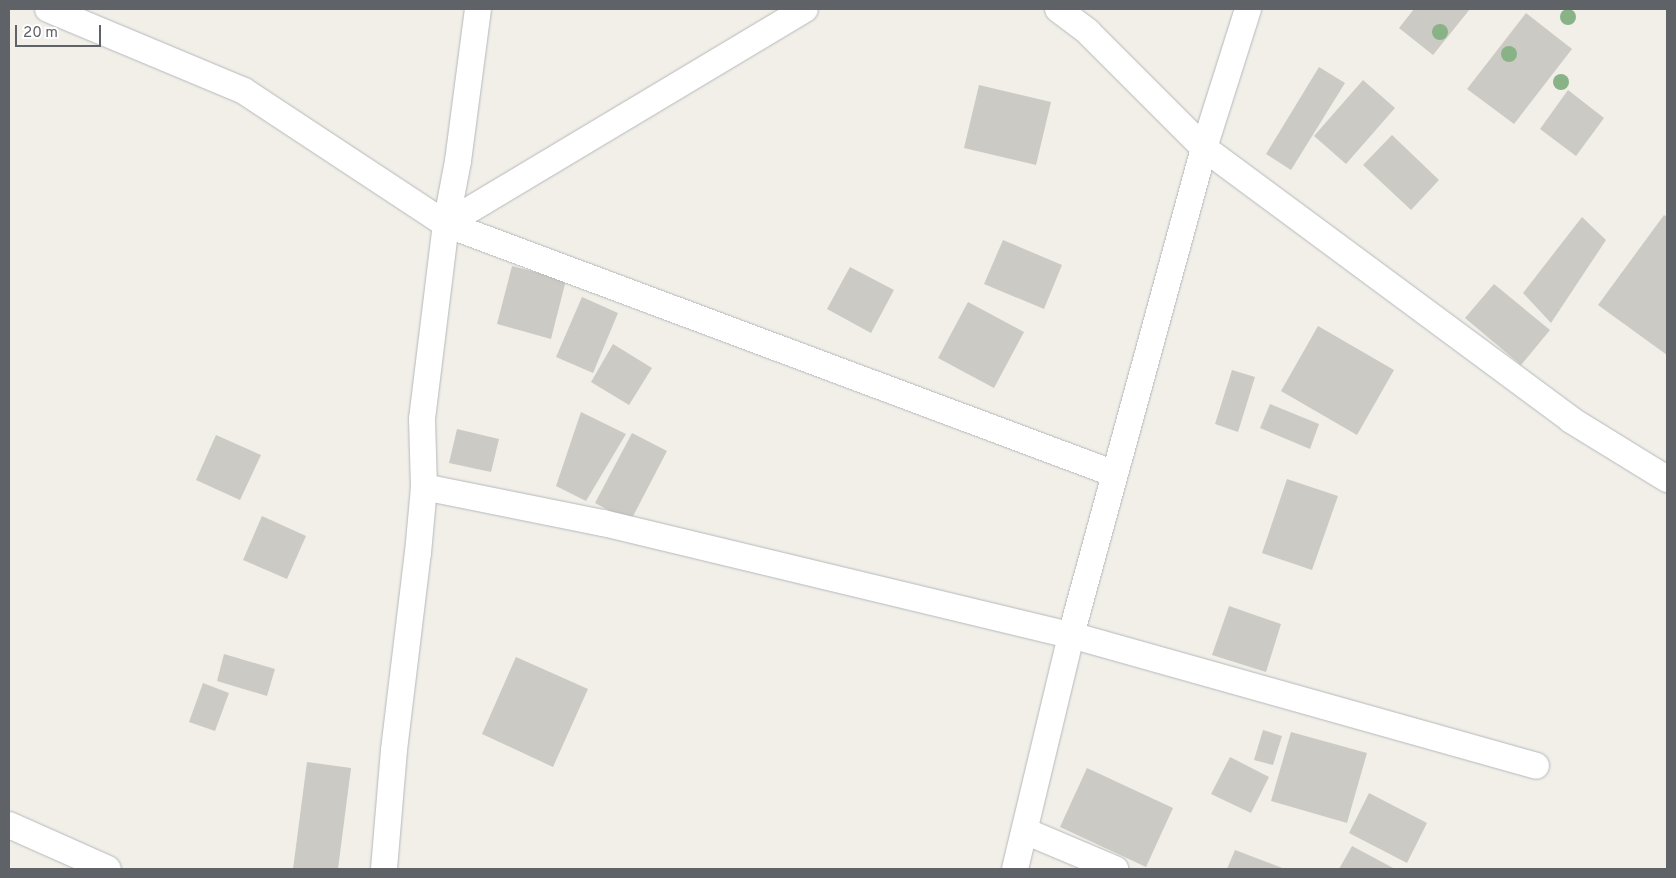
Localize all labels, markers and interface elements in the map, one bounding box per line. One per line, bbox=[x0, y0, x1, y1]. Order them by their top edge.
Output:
scale bar bbox=[18, 15, 104, 47]
text: 20 m bbox=[23, 24, 58, 43]

